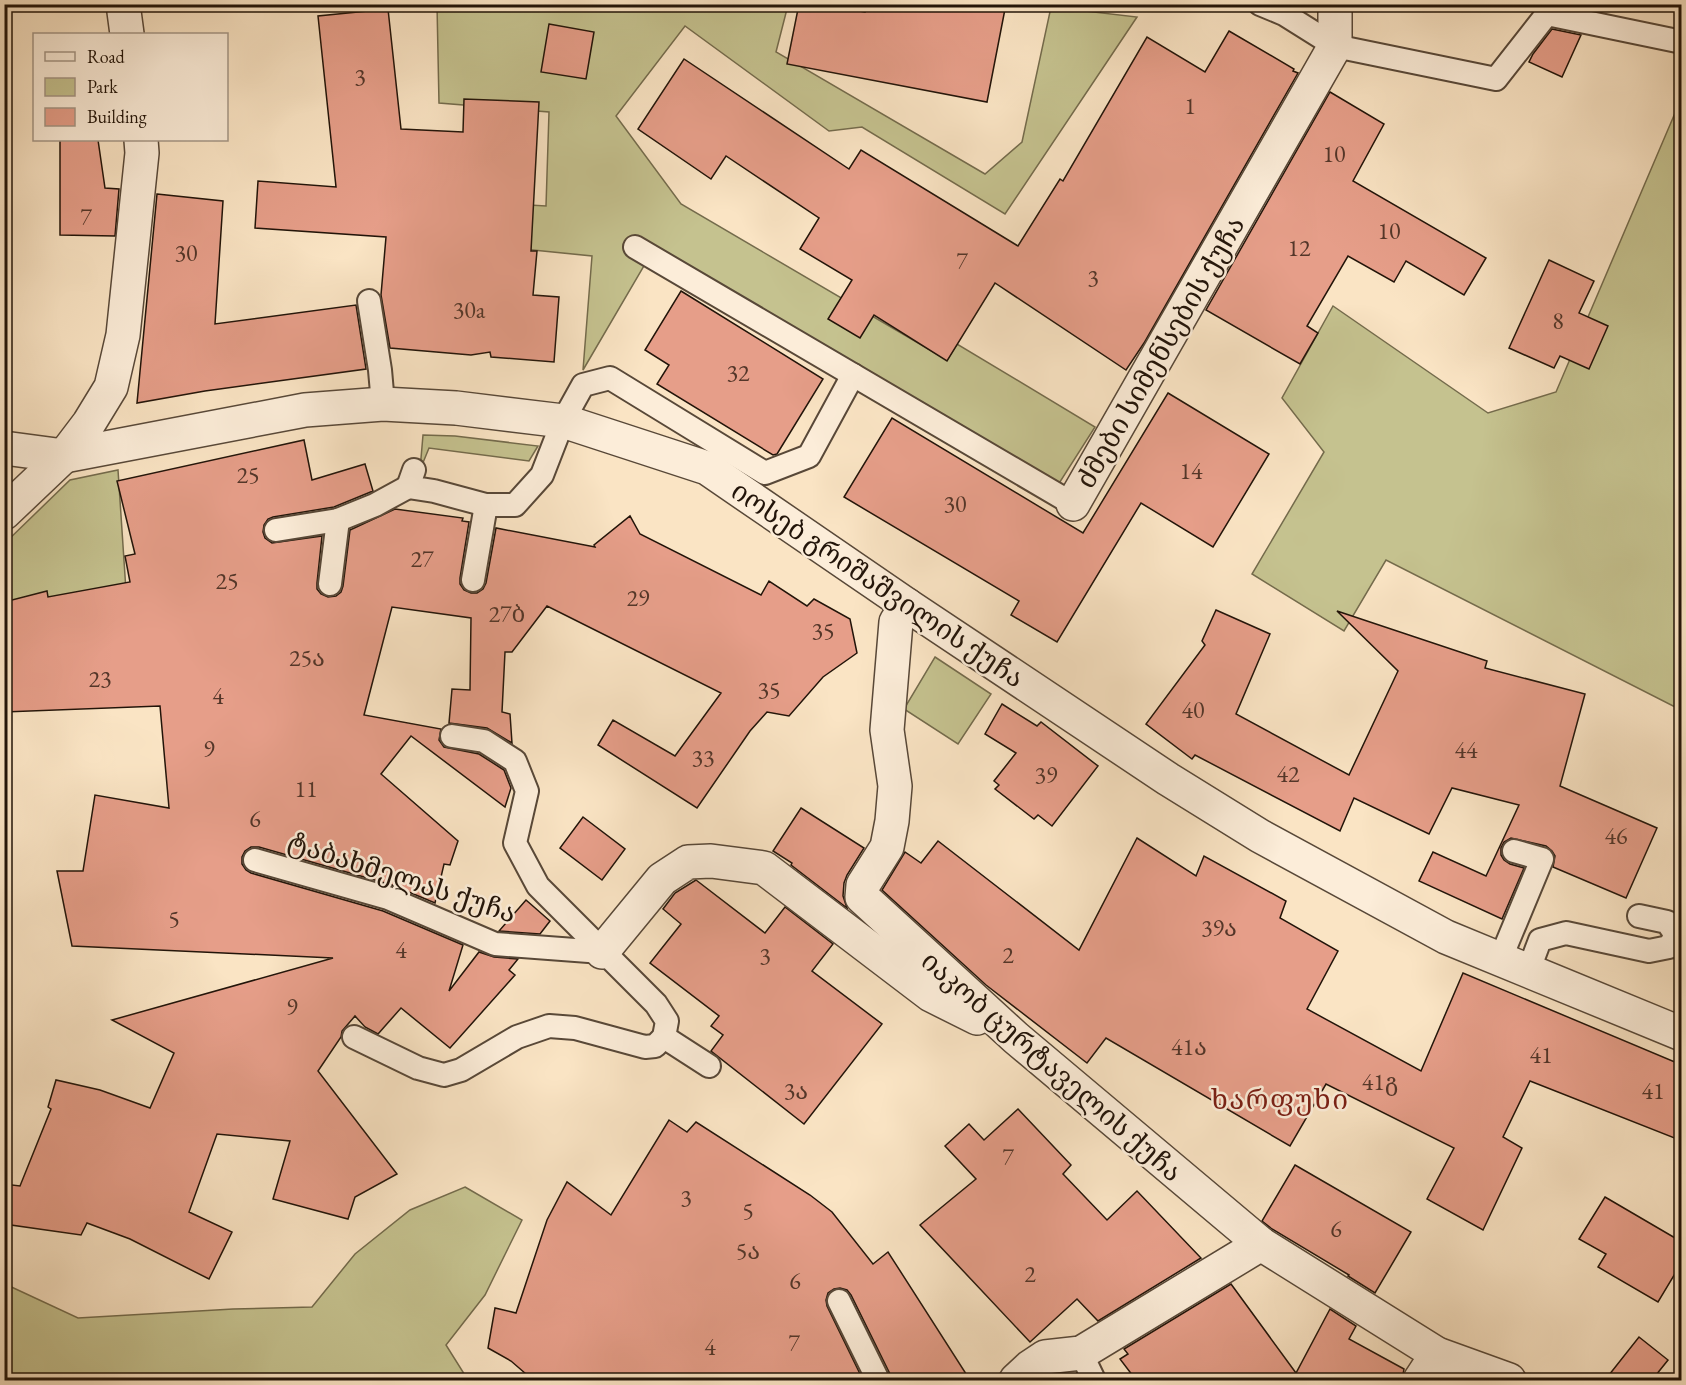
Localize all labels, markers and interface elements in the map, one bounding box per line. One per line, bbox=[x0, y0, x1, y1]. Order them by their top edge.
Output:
legend bbox=[33, 33, 228, 141]
text: Road bbox=[87, 45, 126, 68]
house number: 3 bbox=[354, 61, 366, 92]
text: Park bbox=[87, 75, 118, 98]
house number: 1 bbox=[1184, 90, 1196, 121]
text: Building bbox=[87, 105, 147, 128]
house number: 10 bbox=[1322, 138, 1346, 169]
house number: 7 bbox=[80, 201, 92, 232]
street label: ძმები სიმენსების ქუჩა bbox=[1068, 210, 1252, 494]
house number: 10 bbox=[1377, 215, 1401, 246]
house number: 12 bbox=[1287, 232, 1311, 263]
house number: 30 bbox=[174, 237, 198, 268]
house number: 7 bbox=[956, 245, 968, 276]
house number: 3 bbox=[1087, 262, 1099, 293]
house number: 30a bbox=[453, 294, 486, 325]
house number: 8 bbox=[1552, 305, 1564, 336]
house number: 32 bbox=[726, 357, 750, 388]
house number: 14 bbox=[1179, 455, 1203, 486]
house number: 25 bbox=[236, 459, 260, 490]
street label: იოსებ გრიშაშვილის ქუჩა bbox=[725, 473, 1031, 695]
house number: 30 bbox=[943, 488, 967, 519]
house number: 27 bbox=[410, 543, 434, 574]
house number: 25 bbox=[215, 565, 239, 596]
house number: 29 bbox=[626, 582, 650, 613]
house number: 27ბ bbox=[489, 598, 525, 629]
house number: 35 bbox=[811, 615, 835, 646]
house number: 25ა bbox=[289, 642, 325, 673]
house number: 23 bbox=[88, 663, 112, 694]
house number: 35 bbox=[757, 674, 781, 705]
house number: 4 bbox=[212, 680, 224, 711]
house number: 40 bbox=[1181, 694, 1205, 725]
house number: 9 bbox=[203, 733, 215, 764]
house number: 44 bbox=[1454, 734, 1478, 765]
house number: 33 bbox=[691, 742, 715, 773]
house number: 42 bbox=[1276, 758, 1300, 789]
house number: 39 bbox=[1034, 759, 1058, 790]
house number: 11 bbox=[294, 773, 318, 804]
house number: 6 bbox=[249, 803, 261, 834]
house number: 46 bbox=[1604, 820, 1628, 851]
street label: ტაბახმელას ქუჩა bbox=[283, 824, 521, 930]
house number: 5 bbox=[168, 903, 180, 934]
house number: 39ა bbox=[1201, 912, 1237, 943]
house number: 4 bbox=[395, 934, 407, 965]
house number: 2 bbox=[1002, 939, 1014, 970]
house number: 3 bbox=[759, 940, 771, 971]
street label: იაკობ ცურტაველის ქუჩა bbox=[914, 943, 1190, 1189]
house number: 9 bbox=[286, 991, 298, 1022]
house number: 41ა bbox=[1171, 1031, 1207, 1062]
house number: 41 bbox=[1529, 1039, 1553, 1070]
house number: 41გ bbox=[1362, 1066, 1398, 1097]
house number: 3ა bbox=[784, 1075, 808, 1106]
house number: 41 bbox=[1641, 1075, 1665, 1106]
district label: ხარფუხი bbox=[1210, 1081, 1350, 1117]
house number: 7 bbox=[1002, 1141, 1014, 1172]
house number: 3 bbox=[680, 1182, 692, 1213]
house number: 5 bbox=[742, 1195, 754, 1226]
house number: 6 bbox=[1330, 1213, 1342, 1244]
house number: 5ა bbox=[736, 1235, 760, 1266]
house number: 2 bbox=[1024, 1258, 1036, 1289]
house number: 6 bbox=[789, 1265, 801, 1296]
house number: 7 bbox=[788, 1327, 800, 1358]
house number: 4 bbox=[704, 1331, 716, 1362]

